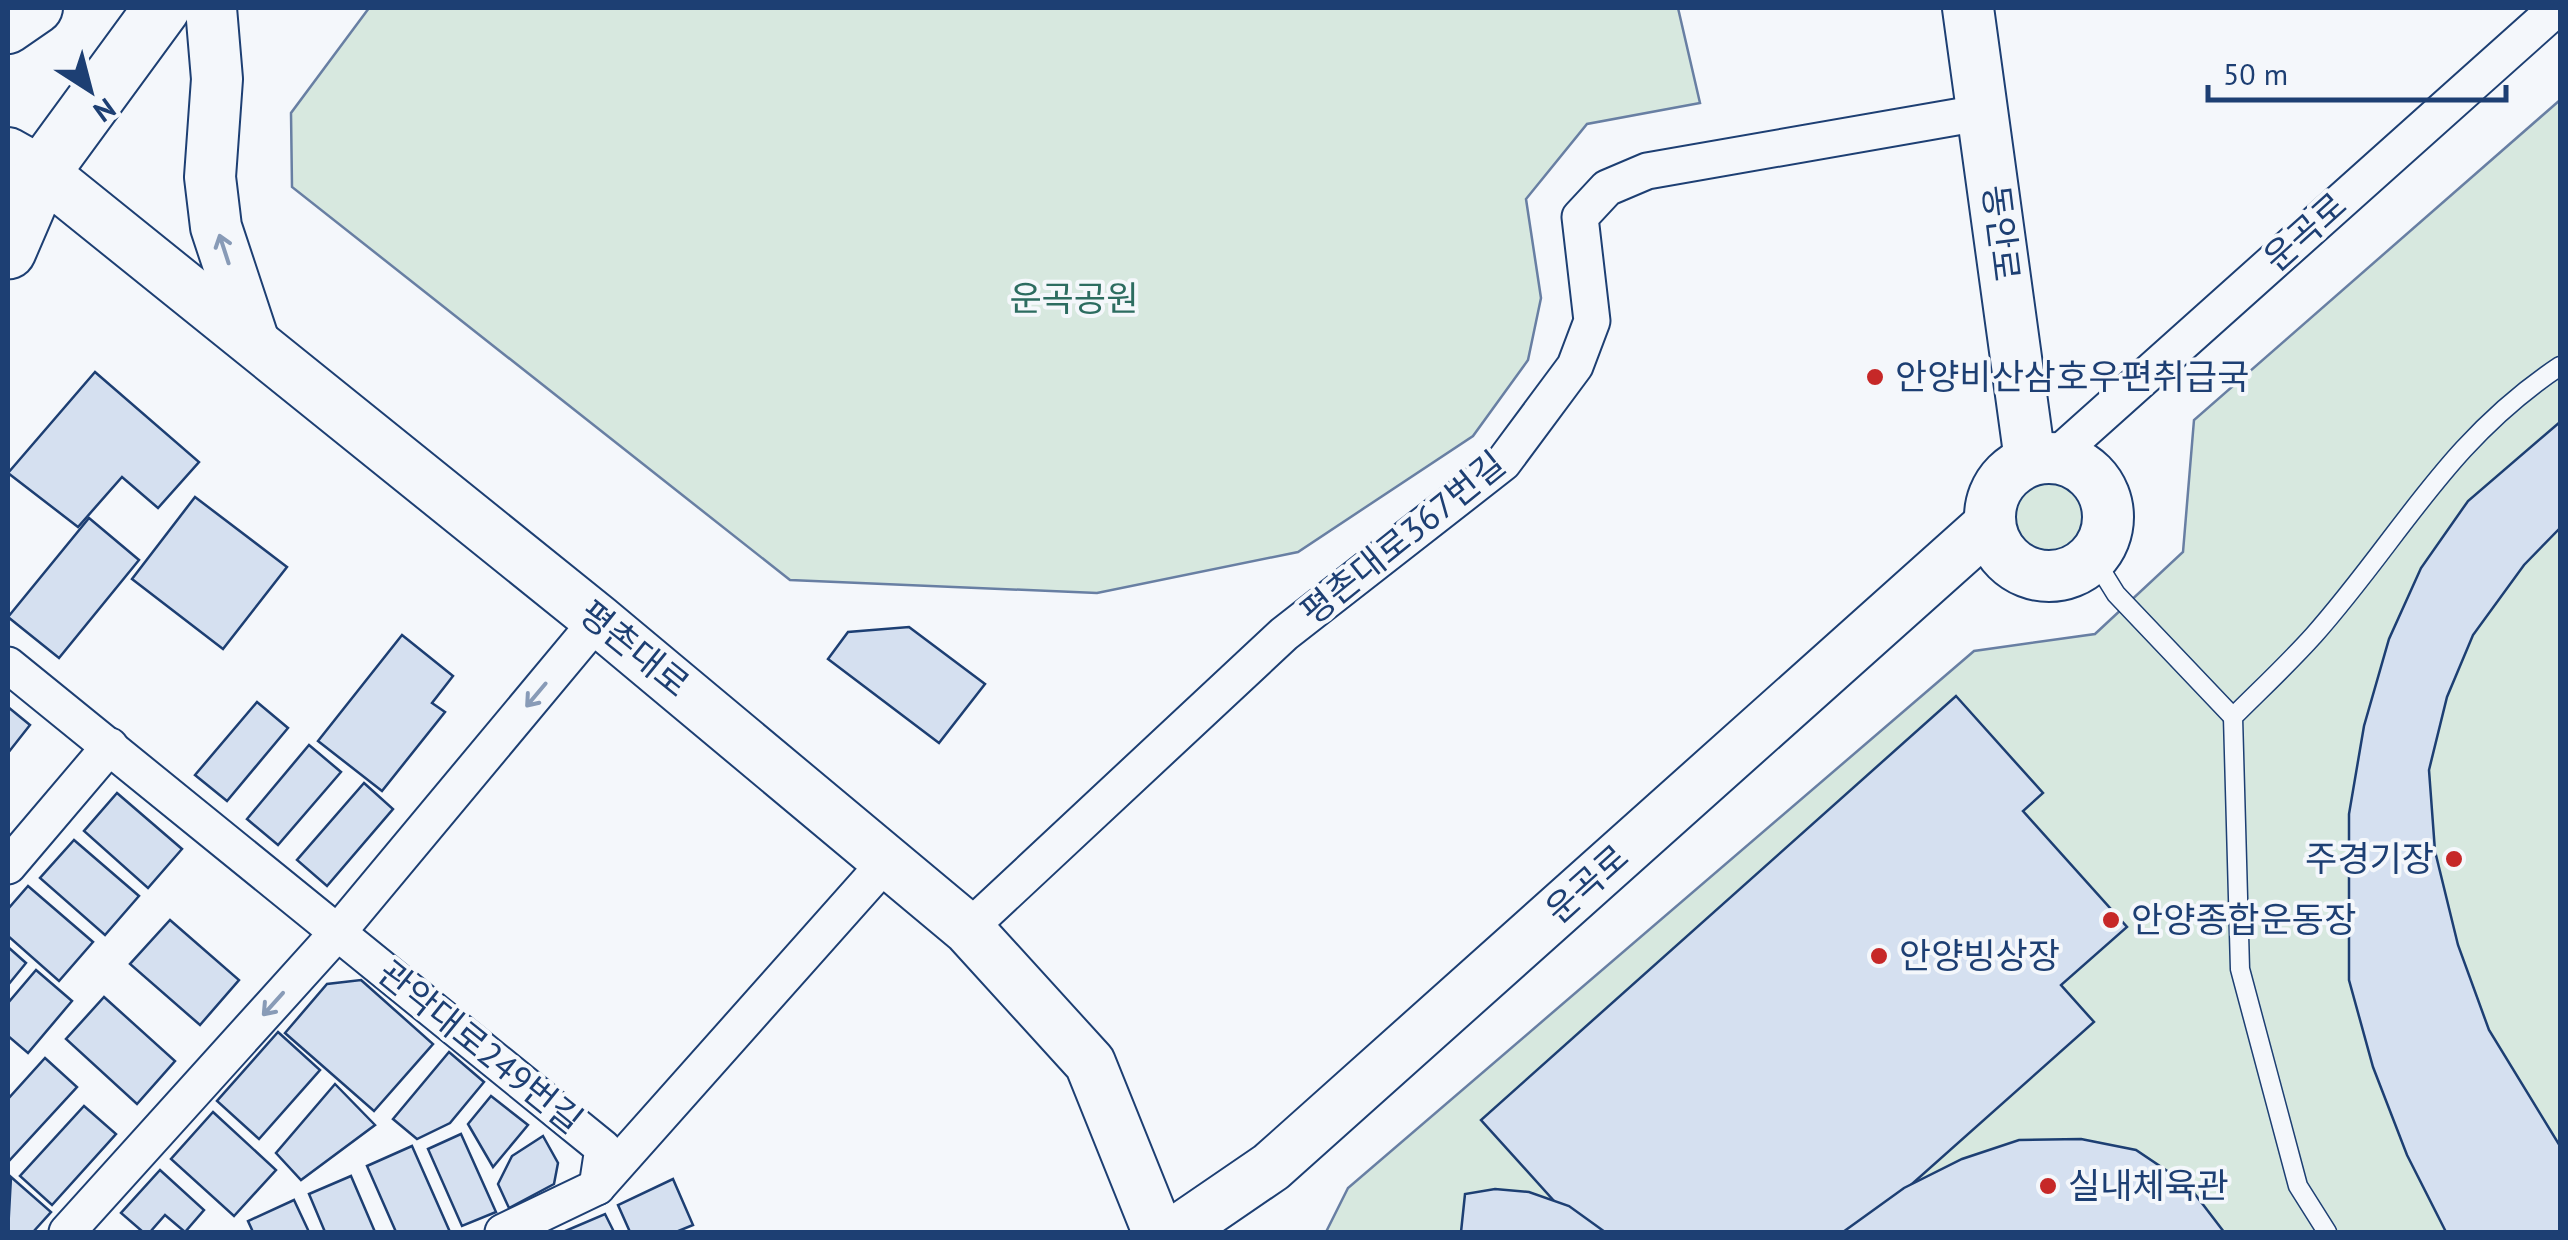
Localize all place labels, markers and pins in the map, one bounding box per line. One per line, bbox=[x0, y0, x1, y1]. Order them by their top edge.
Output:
place label: 안양비산삼호우편취급국 bbox=[1895, 353, 2249, 399]
marker: 안양비산삼호우편취급국 bbox=[1864, 366, 1886, 388]
place label: 주경기장 bbox=[2305, 835, 2434, 881]
marker: 주경기장 bbox=[2443, 848, 2465, 870]
place label: 안양종합운동장 bbox=[2131, 896, 2356, 942]
marker: 안양종합운동장 bbox=[2100, 909, 2122, 931]
place label: 안양빙상장 bbox=[1899, 932, 2060, 978]
marker: 안양빙상장 bbox=[1868, 945, 1890, 967]
place label: 실내체육관 bbox=[2068, 1162, 2229, 1208]
marker: 실내체육관 bbox=[2037, 1175, 2059, 1197]

